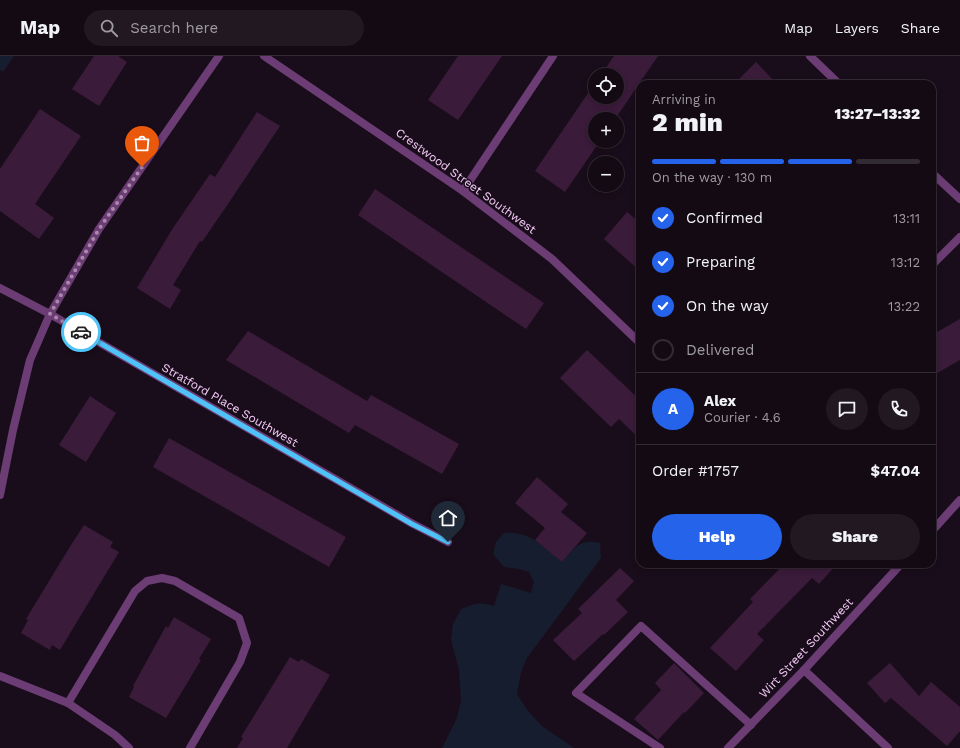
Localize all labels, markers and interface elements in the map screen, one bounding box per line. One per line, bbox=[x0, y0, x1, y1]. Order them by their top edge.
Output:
search box bbox=[84, 10, 364, 46]
text: Map bbox=[20, 16, 60, 39]
icon: search bbox=[98, 17, 120, 39]
text: Search here bbox=[130, 19, 218, 37]
text: Map bbox=[784, 20, 813, 36]
text: Layers bbox=[835, 20, 879, 36]
text: Share bbox=[901, 20, 940, 36]
map controls bbox=[588, 68, 624, 192]
button: locate bbox=[588, 68, 624, 104]
text: Arriving in bbox=[652, 92, 716, 107]
text: 13:27–13:32 bbox=[834, 105, 920, 123]
text: 2 min bbox=[652, 107, 723, 137]
button: + bbox=[588, 112, 624, 148]
street label: Crestwood Street Southwest bbox=[393, 125, 539, 237]
pin bbox=[125, 126, 159, 167]
icon: bag bbox=[131, 132, 153, 154]
button: − bbox=[588, 156, 624, 192]
text: On the way · 130 m bbox=[652, 170, 772, 185]
icon: check bbox=[652, 207, 674, 229]
text: Confirmed bbox=[686, 209, 763, 227]
text: 13:11 bbox=[893, 211, 920, 226]
icon: check bbox=[652, 251, 674, 273]
text: Preparing bbox=[686, 253, 755, 271]
text: 13:12 bbox=[891, 255, 920, 270]
icon: check bbox=[652, 295, 674, 317]
text: On the way bbox=[686, 297, 768, 315]
text: 13:22 bbox=[888, 299, 920, 314]
courier bbox=[61, 312, 101, 352]
icon: car bbox=[70, 321, 92, 343]
text: Delivered bbox=[686, 341, 754, 359]
street label: Stratford Place Southwest bbox=[159, 360, 301, 450]
button: chat bbox=[826, 388, 868, 430]
button: phone bbox=[878, 388, 920, 430]
text: Alex bbox=[704, 392, 736, 410]
text: A bbox=[668, 400, 678, 418]
text: Courier · 4.6 bbox=[704, 410, 781, 425]
text: Order #1757 bbox=[652, 462, 739, 480]
text: $47.04 bbox=[871, 462, 920, 480]
pin bbox=[431, 501, 465, 542]
icon: home bbox=[437, 507, 459, 529]
button: Help bbox=[652, 514, 782, 560]
button: Share bbox=[790, 514, 920, 560]
street label: Wirt Street Southwest bbox=[756, 595, 856, 701]

